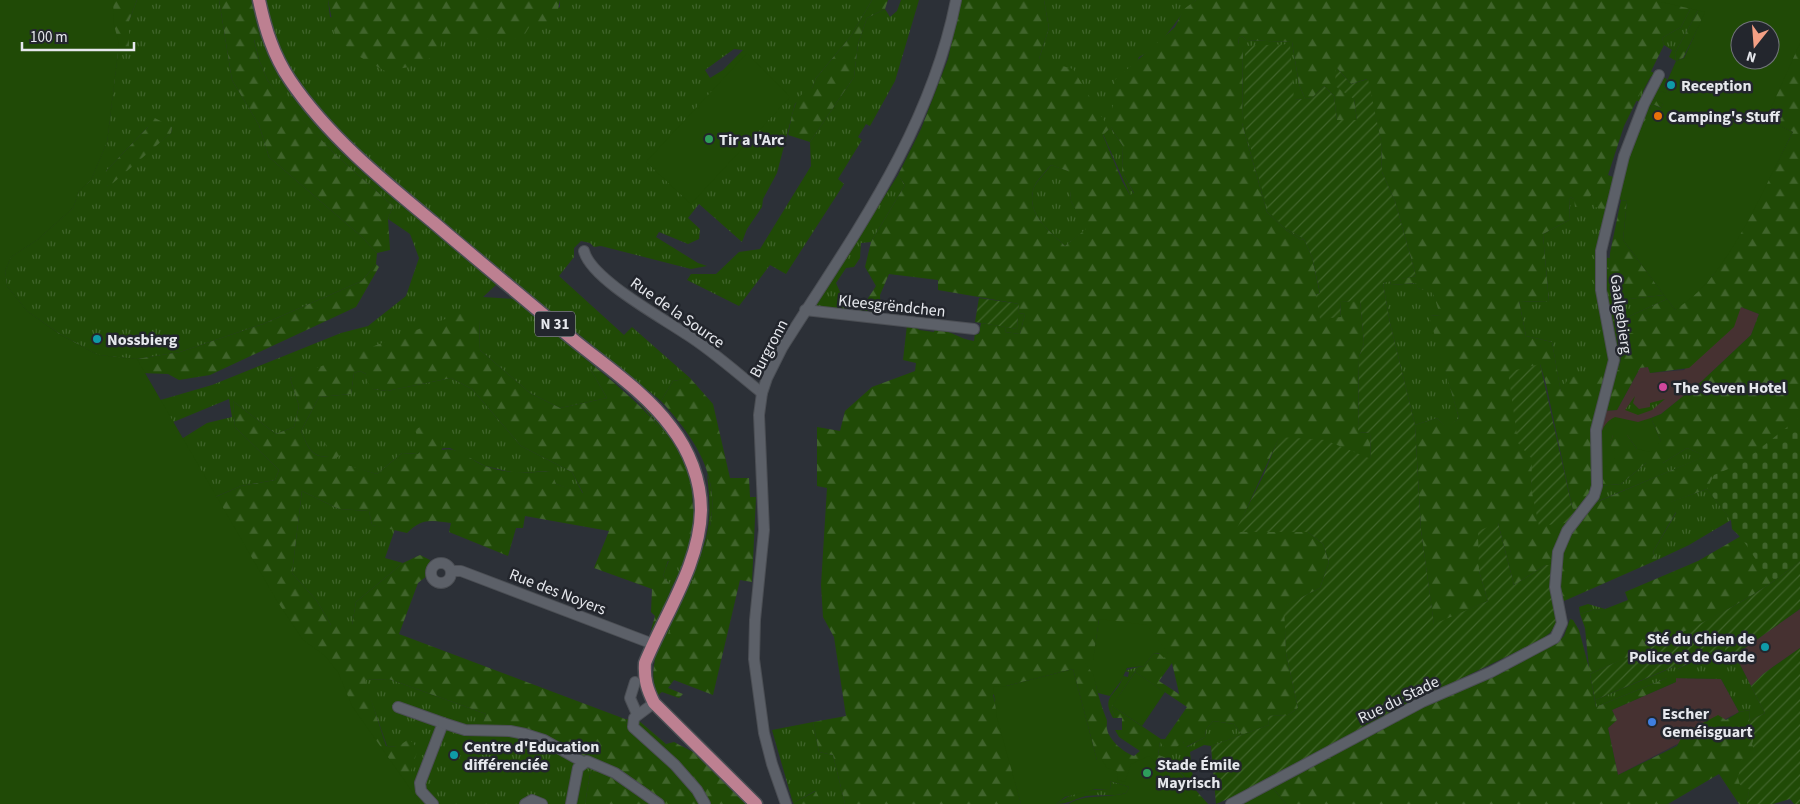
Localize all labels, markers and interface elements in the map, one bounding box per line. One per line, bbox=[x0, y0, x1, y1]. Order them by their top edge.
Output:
scale bar bbox=[22, 20, 135, 52]
north arrow bbox=[1730, 20, 1780, 70]
text: 100 m bbox=[30, 27, 68, 48]
text: N bbox=[1744, 46, 1759, 67]
place label: Reception bbox=[1681, 75, 1752, 97]
marker: Reception bbox=[1665, 79, 1677, 91]
place label: Camping's Stuff bbox=[1668, 106, 1781, 128]
marker: Camping's Stuff bbox=[1652, 110, 1664, 122]
place label: Tir a l'Arc bbox=[719, 129, 785, 151]
marker: Tir a l'Arc bbox=[703, 133, 715, 145]
street label: Rue de la Source bbox=[626, 272, 729, 354]
street label: Gaalgebierg bbox=[1605, 273, 1637, 355]
street label: Kleesgrëndchen bbox=[837, 289, 947, 323]
road number: N 31 bbox=[535, 312, 575, 336]
street label: Burgronn bbox=[744, 315, 793, 382]
place label: Nossbierg bbox=[107, 329, 178, 351]
marker: Nossbierg bbox=[91, 333, 103, 345]
place label: The Seven Hotel bbox=[1673, 377, 1787, 399]
marker: The Seven Hotel bbox=[1657, 381, 1669, 393]
street label: Rue des Noyers bbox=[506, 563, 610, 621]
place label: Sté du Chien de Police et de Garde bbox=[1629, 628, 1755, 668]
marker: Sté du Chien de Police et de Garde bbox=[1759, 641, 1771, 653]
street label: Rue du Stade bbox=[1354, 671, 1443, 729]
place label: Escher Geméisguart bbox=[1662, 703, 1753, 743]
marker: Escher Geméisguart bbox=[1646, 716, 1658, 728]
place label: Centre d'Education différenciée bbox=[464, 736, 599, 776]
marker: Centre d'Education différenciée bbox=[448, 749, 460, 761]
place label: Stade Émile Mayrisch bbox=[1157, 754, 1240, 794]
marker: Stade Émile Mayrisch bbox=[1141, 767, 1153, 779]

